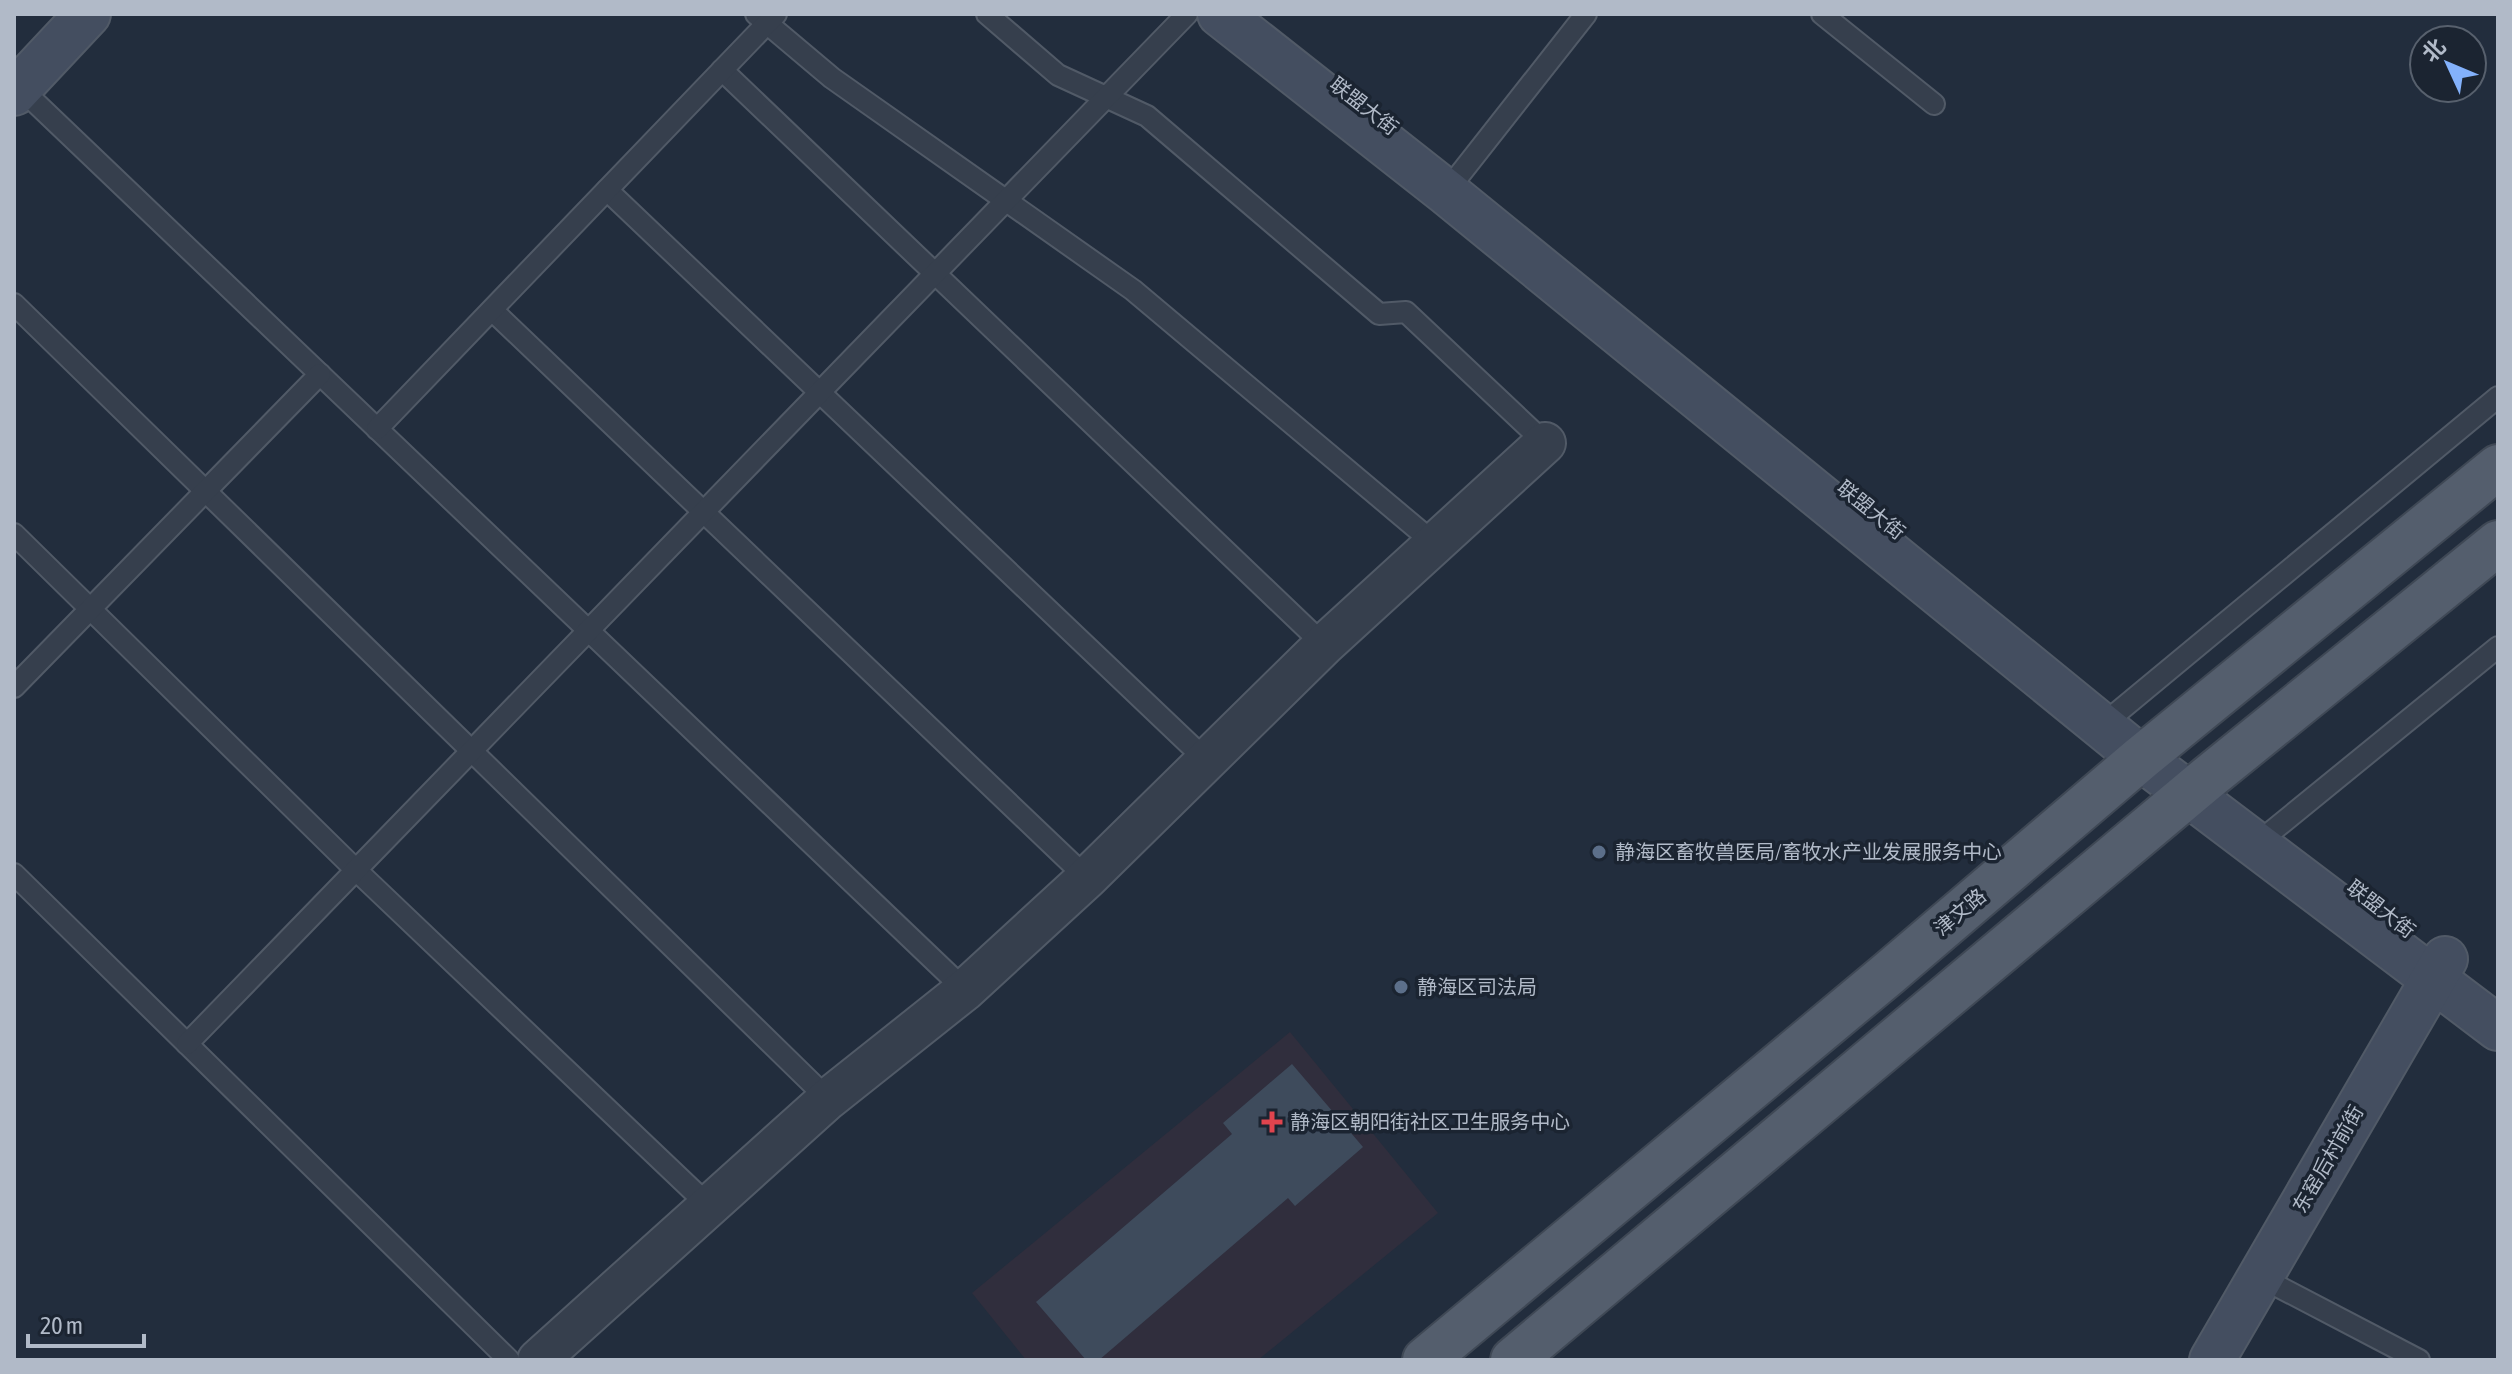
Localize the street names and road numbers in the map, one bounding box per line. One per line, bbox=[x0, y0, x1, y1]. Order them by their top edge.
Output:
street label: 联盟大街 bbox=[1326, 72, 1403, 139]
street label: 联盟大街 bbox=[1833, 476, 1910, 544]
street label: 联盟大街 bbox=[2343, 875, 2420, 942]
street label: 津文路 bbox=[1929, 884, 1990, 940]
street label: 东窑后村前街 bbox=[2288, 1101, 2368, 1216]

